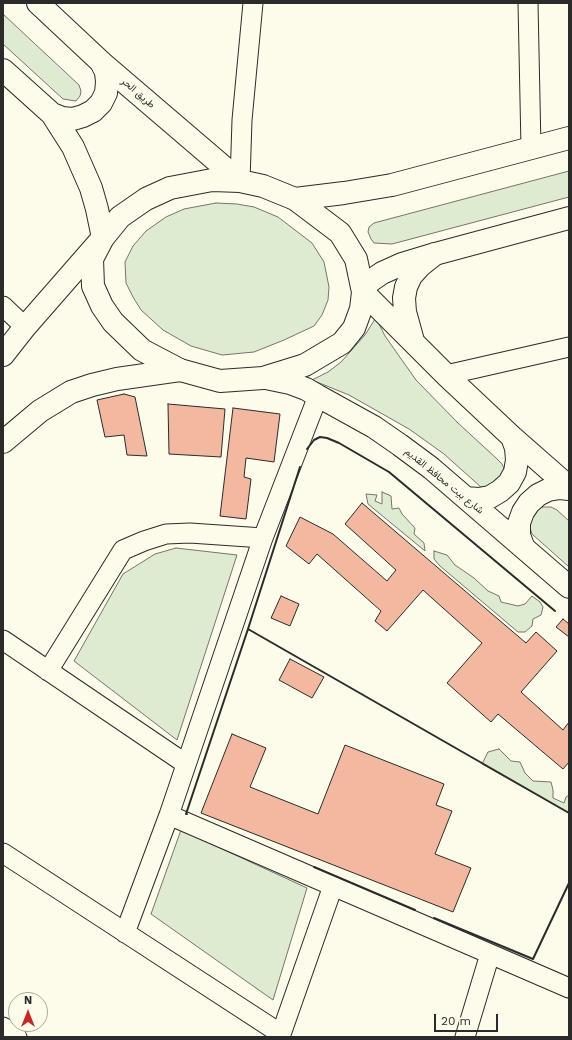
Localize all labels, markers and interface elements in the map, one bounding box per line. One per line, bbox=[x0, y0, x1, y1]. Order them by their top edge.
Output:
street label: طريق الحر bbox=[119, 75, 157, 111]
street label: شارع بيت محافظ القديم bbox=[402, 445, 486, 517]
north arrow bbox=[8, 992, 48, 1032]
text: N bbox=[24, 994, 32, 1007]
scale bar bbox=[436, 1006, 500, 1032]
text: 20 m bbox=[441, 1014, 471, 1028]

